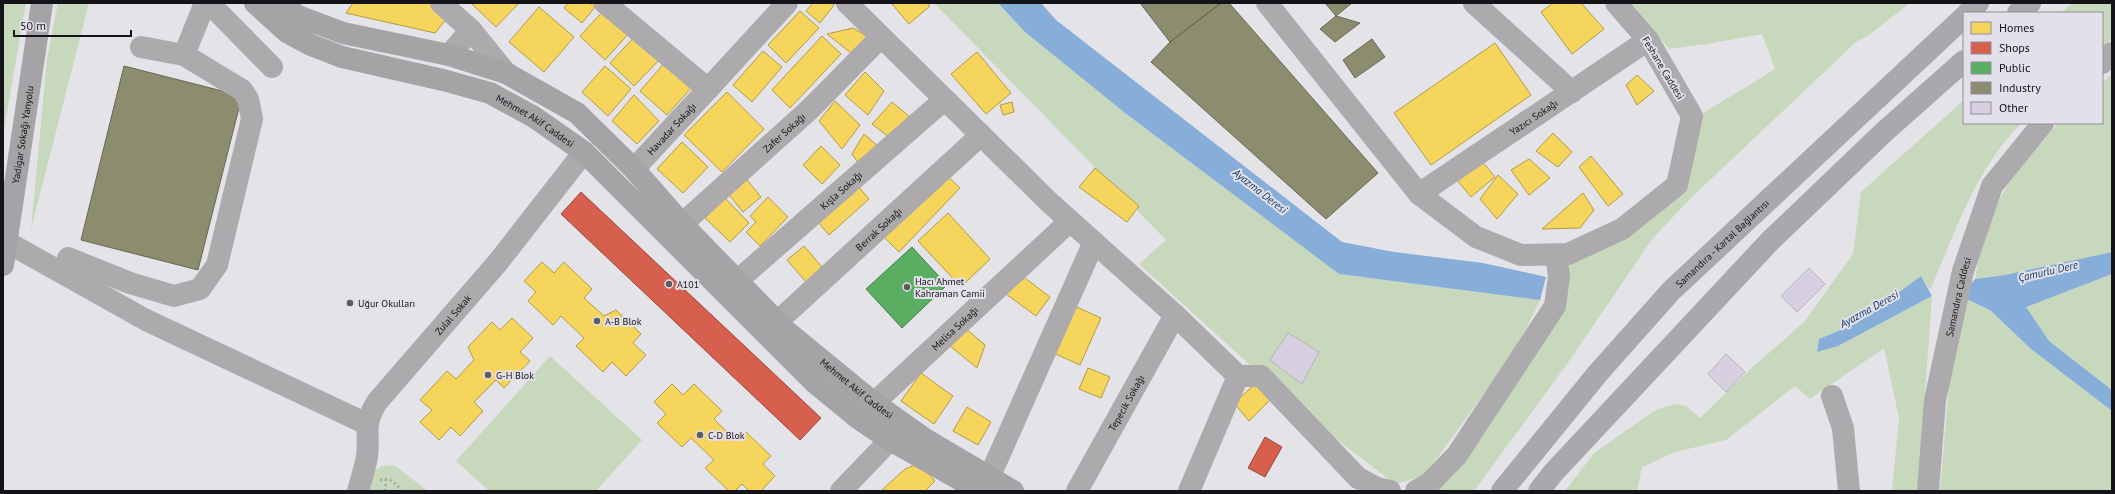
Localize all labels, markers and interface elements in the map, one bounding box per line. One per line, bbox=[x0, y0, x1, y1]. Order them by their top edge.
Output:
scale bar bbox=[14, 12, 131, 38]
legend bbox=[1963, 12, 2103, 124]
text: 50 m bbox=[20, 18, 46, 33]
text: Homes bbox=[1999, 20, 2034, 35]
street label: Feshane Caddesi bbox=[1639, 34, 1687, 102]
text: Shops bbox=[1999, 40, 2030, 55]
text: Public bbox=[1999, 60, 2031, 75]
text: Industry bbox=[1999, 80, 2041, 95]
street label: Yadigar Sokağı Yanyolu bbox=[9, 85, 36, 184]
street label: Mehmet Akif Caddesi bbox=[494, 91, 577, 150]
street label: Yazıcı Sokağı bbox=[1507, 96, 1560, 138]
street label: Havadar Sokağı bbox=[644, 100, 699, 157]
text: Other bbox=[1999, 100, 2028, 115]
street label: Zafer Sokağı bbox=[760, 110, 808, 155]
water label: Ayazma Deresi bbox=[1229, 165, 1291, 217]
street label: Kışla Sokağı bbox=[817, 168, 865, 212]
street label: Samandıra - Kartal Bağlantısı bbox=[1673, 196, 1772, 290]
street label: Berrak Sokağı bbox=[853, 205, 904, 254]
street label: Samandıra Caddesi bbox=[1942, 255, 1974, 338]
water label: Çamurlu Dere bbox=[2017, 257, 2079, 285]
place label: Hacı Ahmet Kahraman Camii bbox=[915, 275, 985, 300]
place label: A101 bbox=[677, 278, 699, 291]
marker: A101 bbox=[664, 279, 674, 289]
marker: Hacı Ahmet Kahraman Camii bbox=[902, 282, 912, 292]
water label: Ayazma Deresi bbox=[1836, 287, 1902, 331]
street label: Zulal Sokak bbox=[432, 291, 474, 337]
place label: Uğur Okulları bbox=[358, 297, 415, 310]
marker: Uğur Okulları bbox=[345, 298, 355, 308]
street label: Melisa Sokağı bbox=[929, 303, 981, 353]
place label: A-B Blok bbox=[605, 315, 642, 328]
marker: A-B Blok bbox=[592, 316, 602, 326]
street label: Mehmet Akif Caddesi bbox=[818, 355, 896, 421]
place label: G-H Blok bbox=[496, 369, 534, 382]
marker: G-H Blok bbox=[483, 370, 493, 380]
street label: Tepecik Sokağı bbox=[1105, 372, 1147, 433]
place label: C-D Blok bbox=[708, 429, 745, 442]
marker: C-D Blok bbox=[695, 430, 705, 440]

